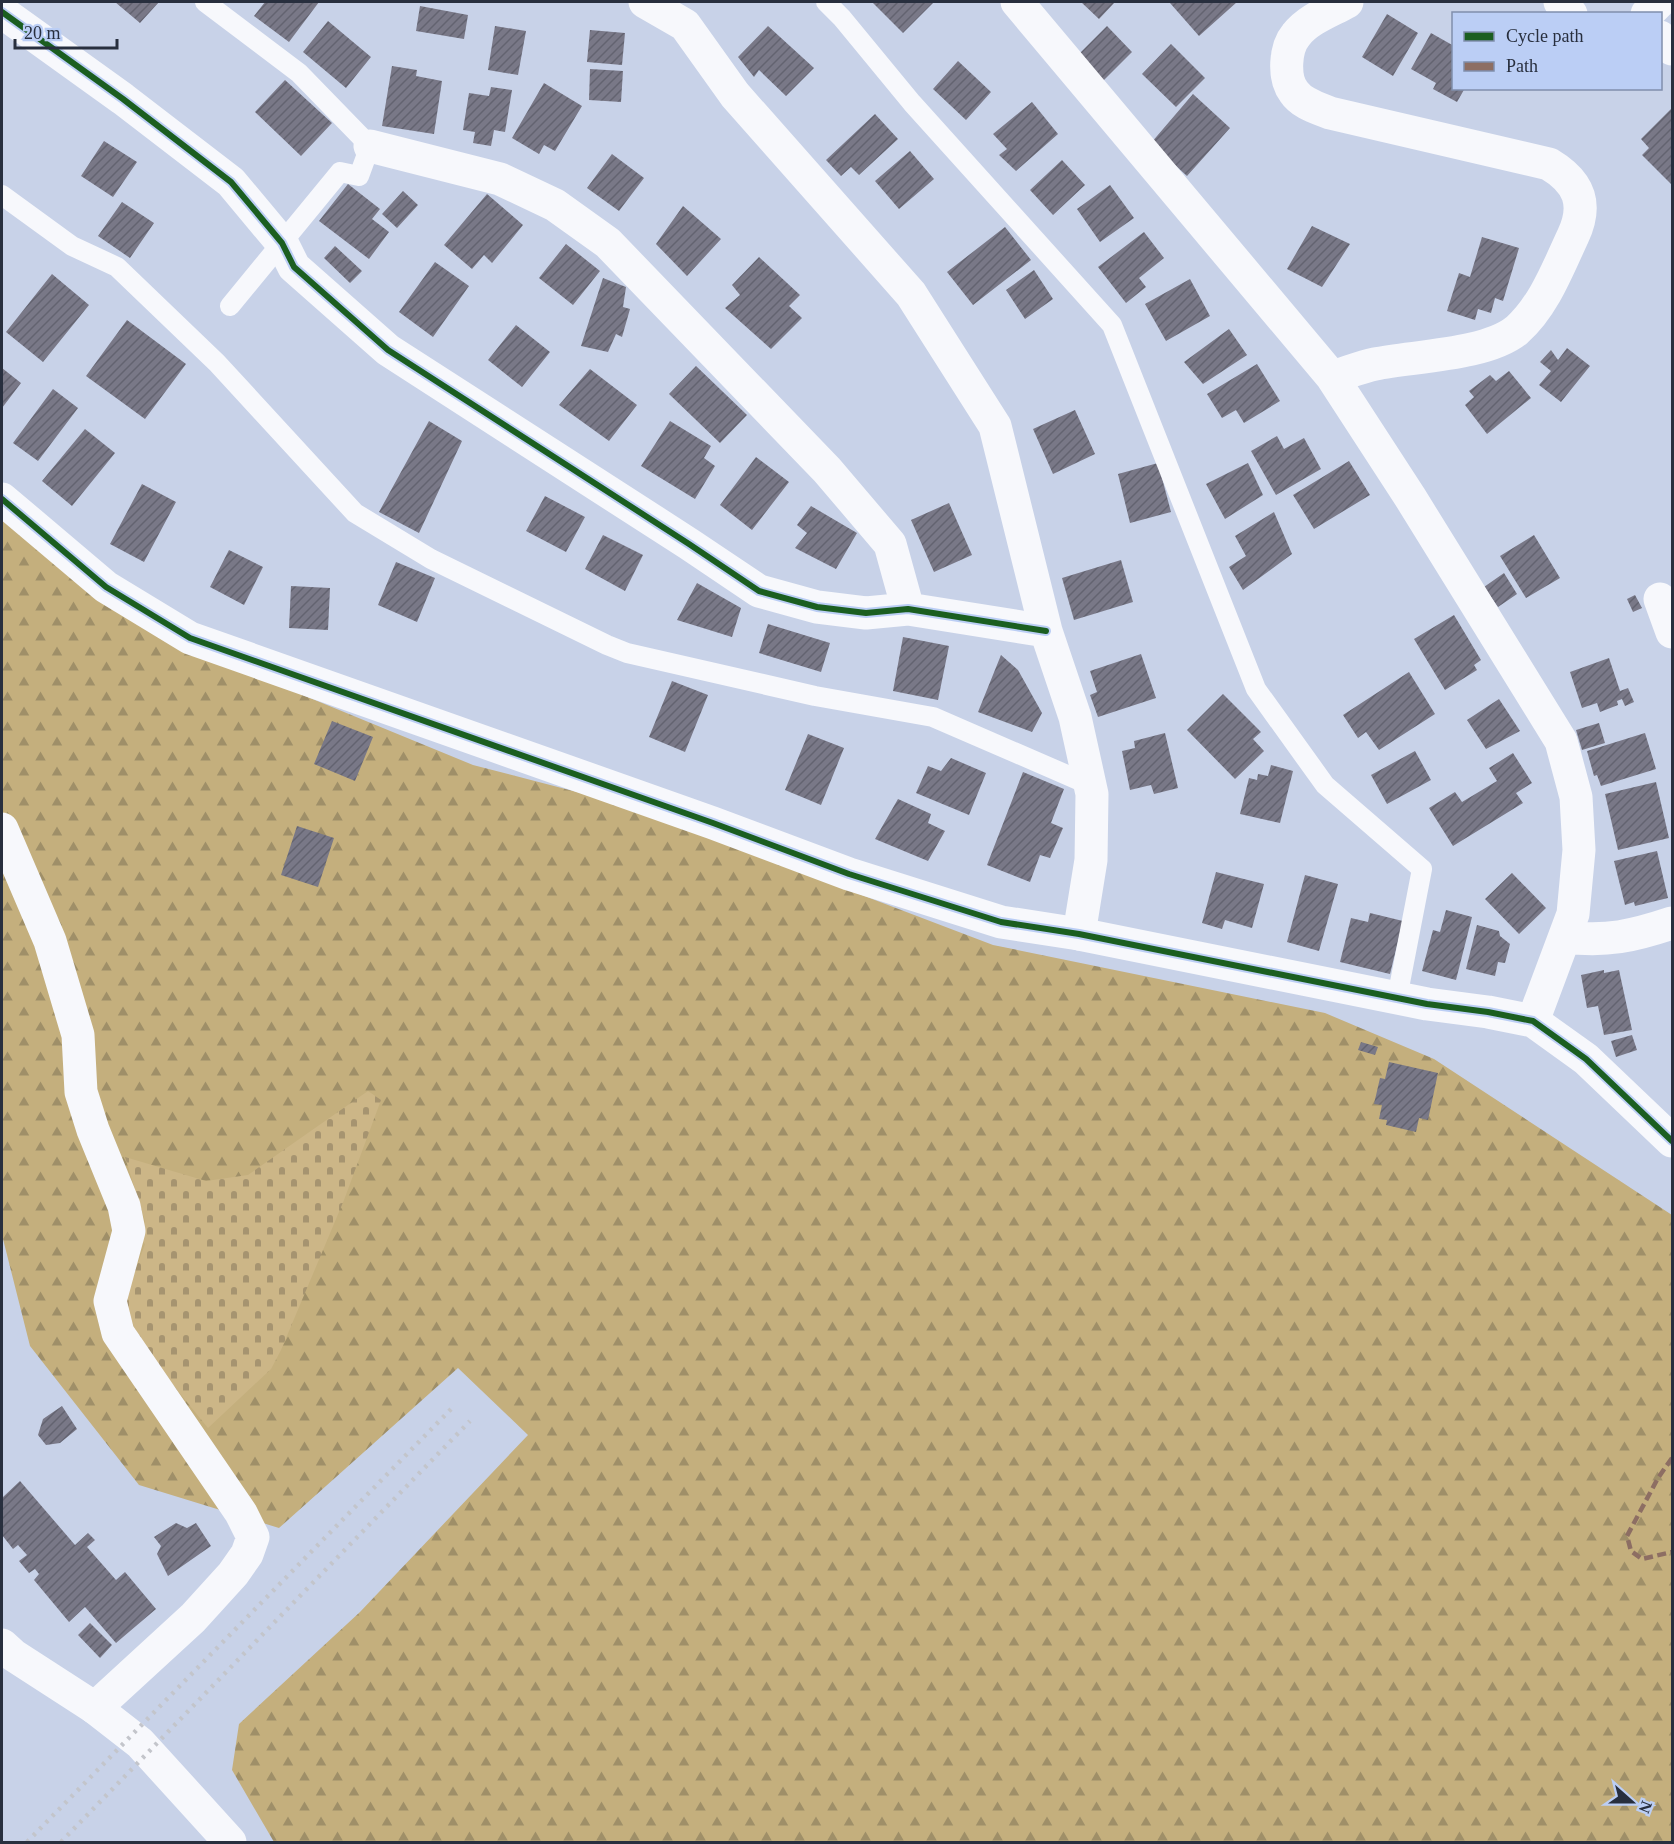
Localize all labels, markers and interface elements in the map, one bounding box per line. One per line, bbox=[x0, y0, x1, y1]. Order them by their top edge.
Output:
scale bar bbox=[15, 12, 117, 50]
legend bbox=[1452, 12, 1662, 90]
text: 20 m bbox=[24, 23, 61, 43]
text: Cycle path bbox=[1506, 26, 1583, 46]
text: Path bbox=[1506, 56, 1538, 76]
north arrow bbox=[1602, 1772, 1662, 1832]
text: N bbox=[1635, 1799, 1656, 1816]

